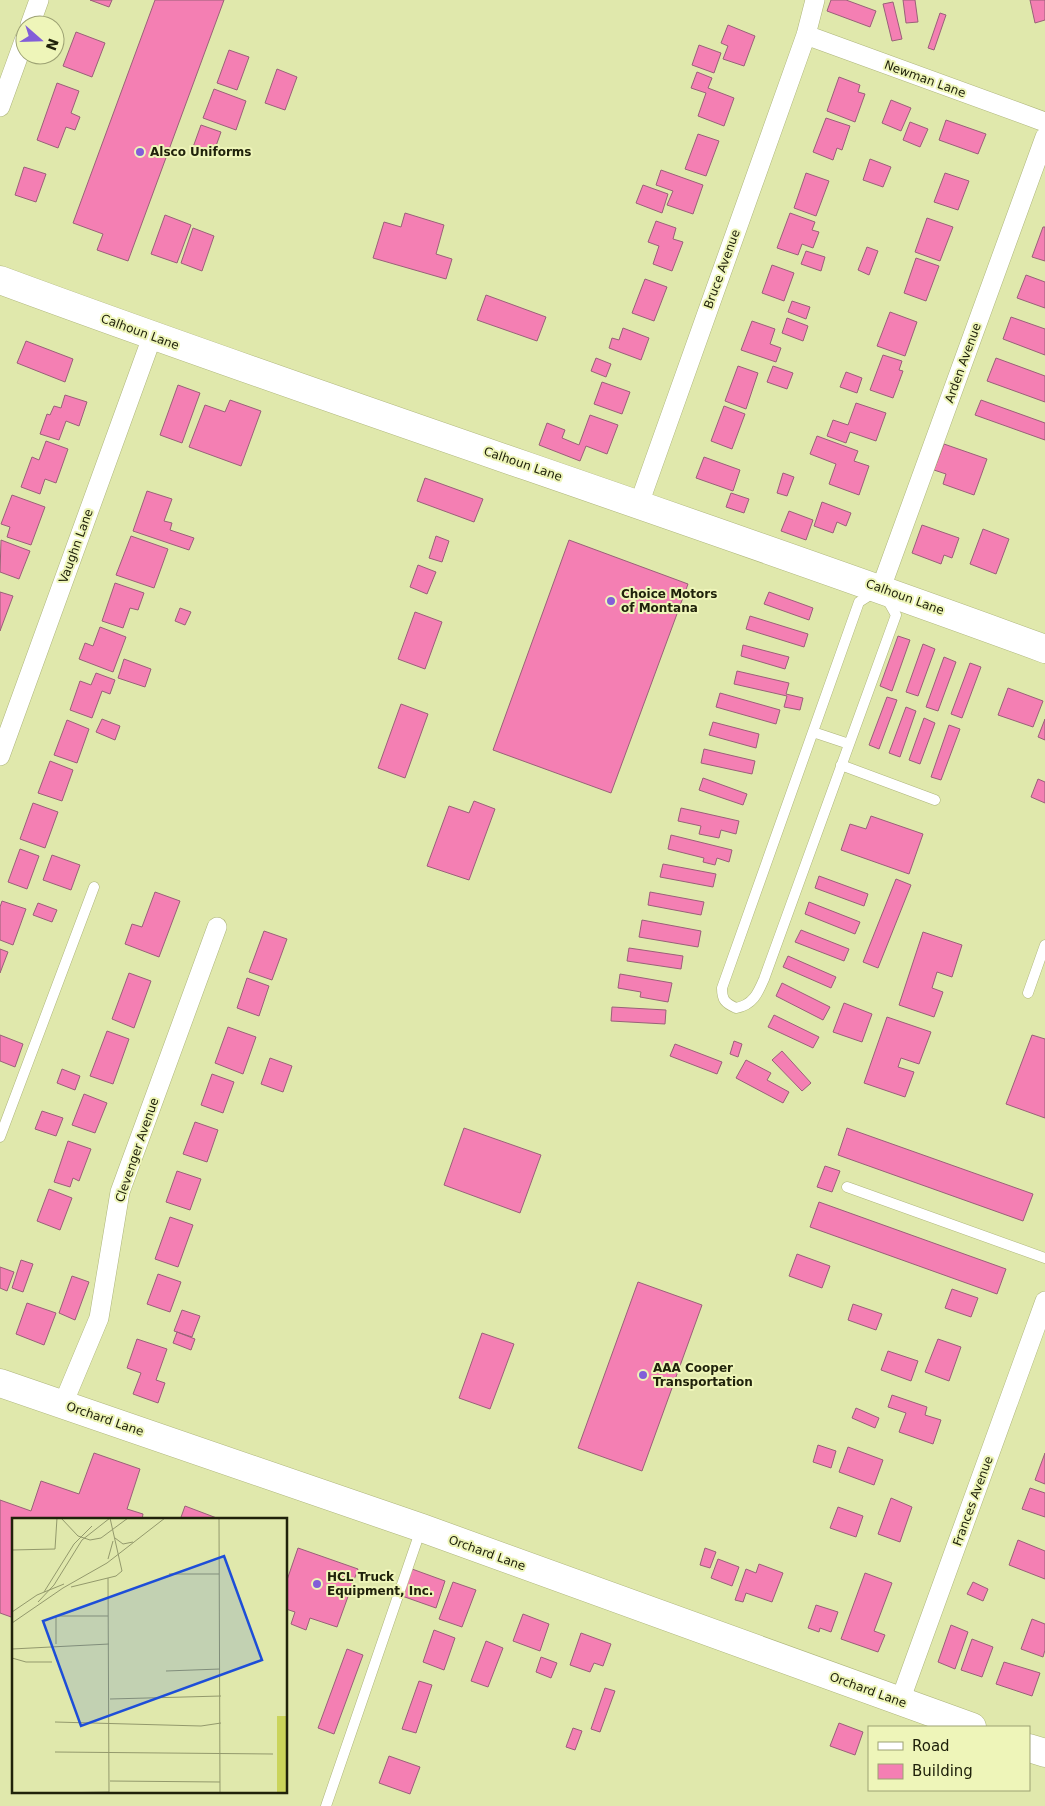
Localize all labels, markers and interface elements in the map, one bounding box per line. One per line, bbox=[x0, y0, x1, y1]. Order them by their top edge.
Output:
north arrow bbox=[15, 15, 65, 65]
text: N bbox=[43, 36, 62, 53]
street label: Newman Lane bbox=[882, 58, 968, 100]
place label: Alsco Uniforms bbox=[150, 145, 252, 159]
marker: Alsco Uniforms bbox=[134, 146, 146, 158]
street label: Bruce Avenue bbox=[701, 228, 743, 310]
street label: Calhoun Lane bbox=[99, 311, 181, 353]
street label: Arden Avenue bbox=[942, 321, 984, 405]
street label: Calhoun Lane bbox=[482, 444, 564, 484]
street label: Vaughn Lane bbox=[56, 507, 96, 585]
street label: Calhoun Lane bbox=[864, 576, 946, 618]
place label: Choice Motors of Montana bbox=[621, 587, 717, 615]
marker: Choice Motors of Montana bbox=[605, 595, 617, 607]
street label: Clevenger Avenue bbox=[113, 1096, 161, 1204]
place label: AAA Cooper Transportation bbox=[653, 1361, 753, 1389]
marker: AAA Cooper Transportation bbox=[637, 1369, 649, 1381]
street label: Orchard Lane bbox=[64, 1399, 146, 1439]
street label: Frances Avenue bbox=[950, 1454, 996, 1548]
inset map bbox=[12, 1518, 288, 1794]
street label: Orchard Lane bbox=[447, 1533, 527, 1573]
place label: HCL Truck Equipment, Inc. bbox=[327, 1570, 433, 1598]
marker: HCL Truck Equipment, Inc. bbox=[311, 1578, 323, 1590]
street label: Orchard Lane bbox=[828, 1670, 908, 1710]
legend bbox=[868, 1726, 1030, 1791]
text: Road bbox=[912, 1737, 950, 1755]
text: Building bbox=[912, 1762, 973, 1780]

